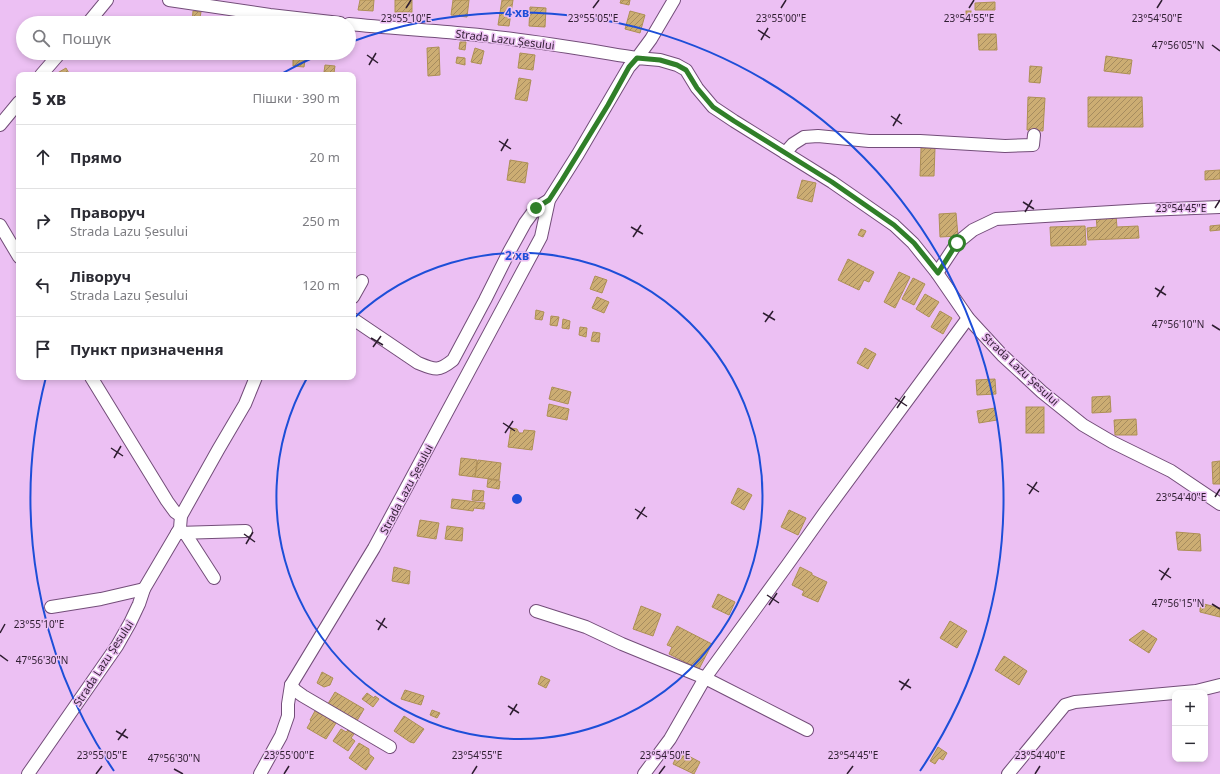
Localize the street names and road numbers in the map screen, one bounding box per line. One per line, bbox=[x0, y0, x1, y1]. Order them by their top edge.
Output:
street label: Strada Lazu Șesului bbox=[455, 25, 555, 53]
street label: Strada Lazu Șesului bbox=[979, 329, 1063, 409]
street label: Strada Lazu Șesului bbox=[376, 441, 436, 537]
street label: Strada Lazu Șesului bbox=[70, 617, 136, 709]

